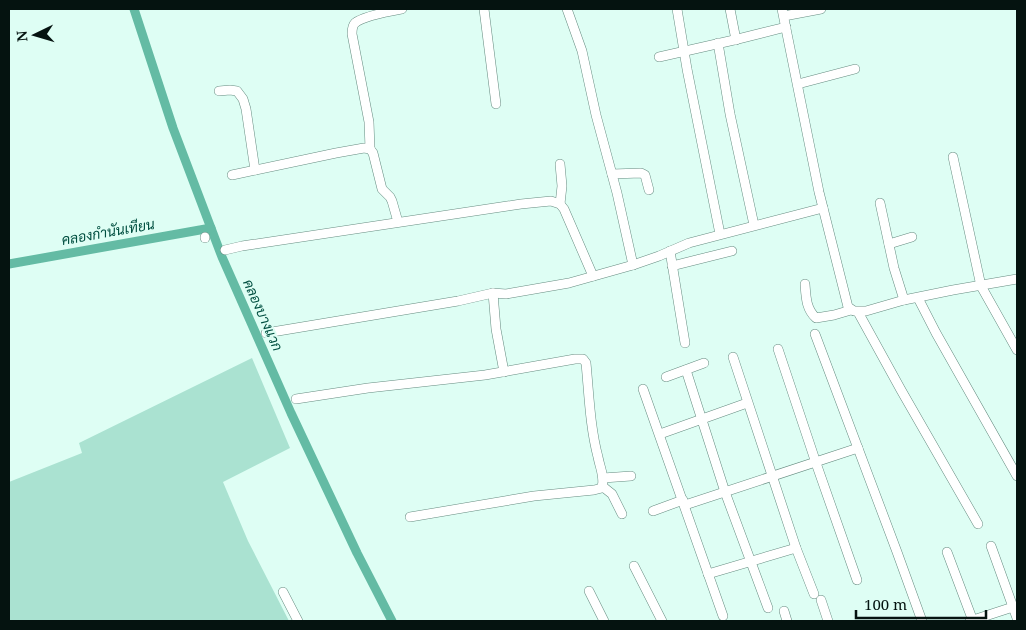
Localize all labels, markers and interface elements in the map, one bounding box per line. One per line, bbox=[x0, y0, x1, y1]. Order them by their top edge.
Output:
north arrow bbox=[10, 10, 60, 60]
text: N bbox=[12, 30, 31, 43]
water label: คลองกำนันเทียน bbox=[60, 214, 156, 249]
water label: คลองบางแวก bbox=[239, 276, 288, 354]
scale bar bbox=[856, 588, 986, 620]
text: 100 m bbox=[864, 594, 907, 614]

